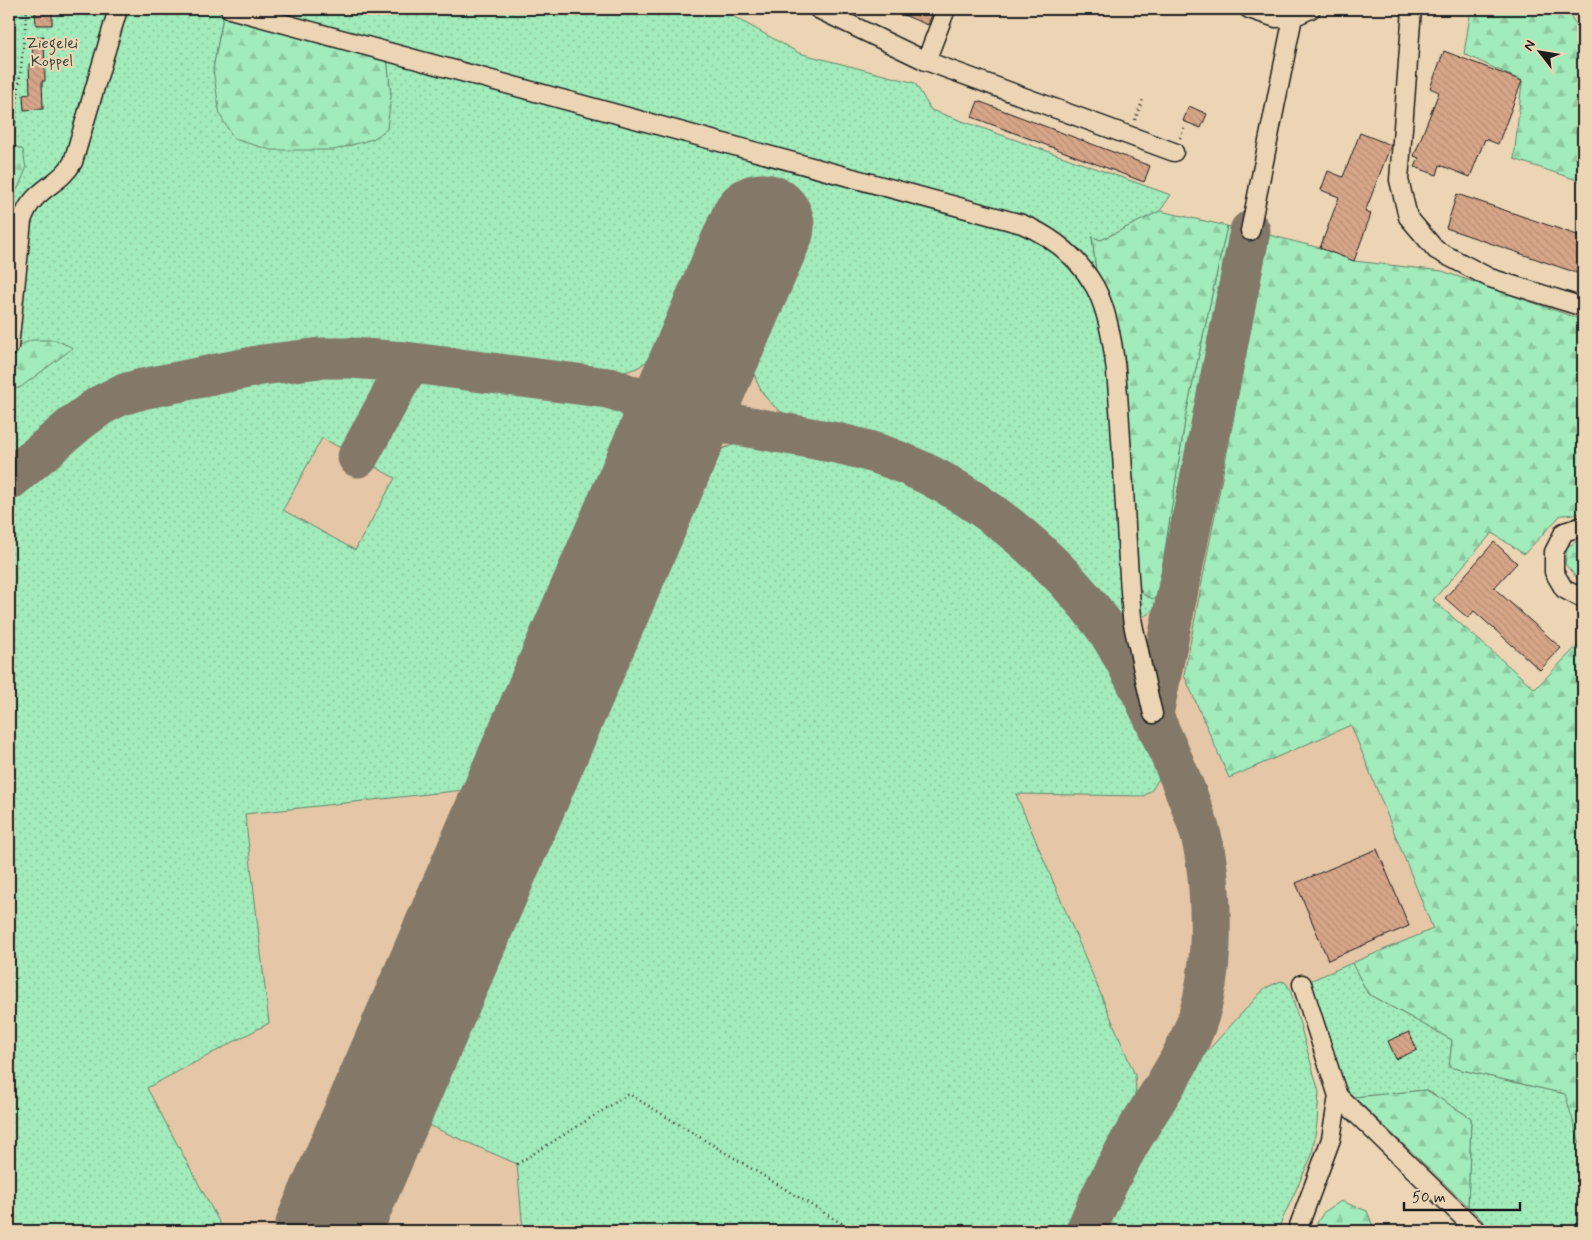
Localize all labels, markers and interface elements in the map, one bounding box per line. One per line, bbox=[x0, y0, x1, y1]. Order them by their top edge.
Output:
north arrow bbox=[1514, 28, 1564, 78]
park label: Ziegelei Koppel bbox=[26, 33, 78, 72]
text: N bbox=[1520, 37, 1540, 54]
scale bar bbox=[1404, 1180, 1521, 1212]
text: 50 m bbox=[1412, 1188, 1446, 1208]

